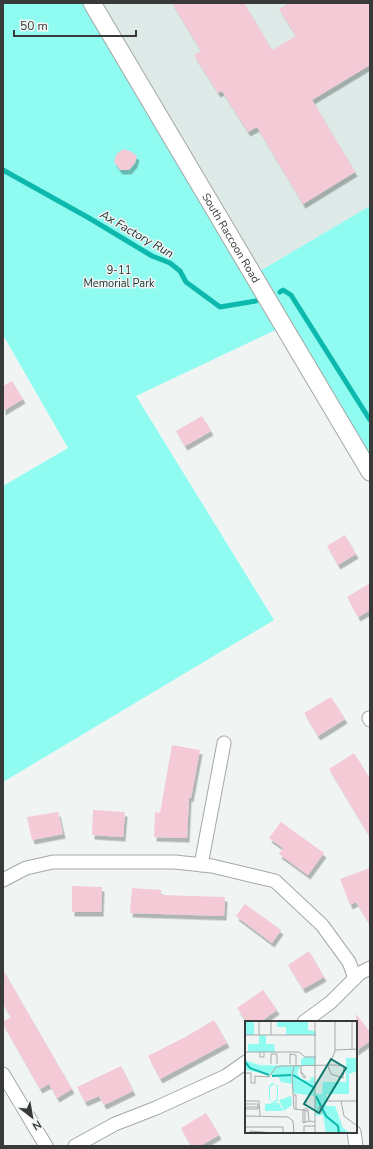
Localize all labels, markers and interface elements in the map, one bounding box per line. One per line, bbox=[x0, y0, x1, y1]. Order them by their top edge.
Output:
scale bar bbox=[14, 12, 136, 38]
text: 50 m bbox=[20, 18, 48, 34]
street label: South Raccoon Road bbox=[198, 190, 263, 286]
water label: Ax Factory Run bbox=[96, 206, 177, 262]
park label: 9-11 Memorial Park bbox=[83, 263, 155, 291]
inset map bbox=[245, 1021, 357, 1133]
north arrow bbox=[12, 1097, 52, 1137]
text: N bbox=[30, 1117, 44, 1134]

